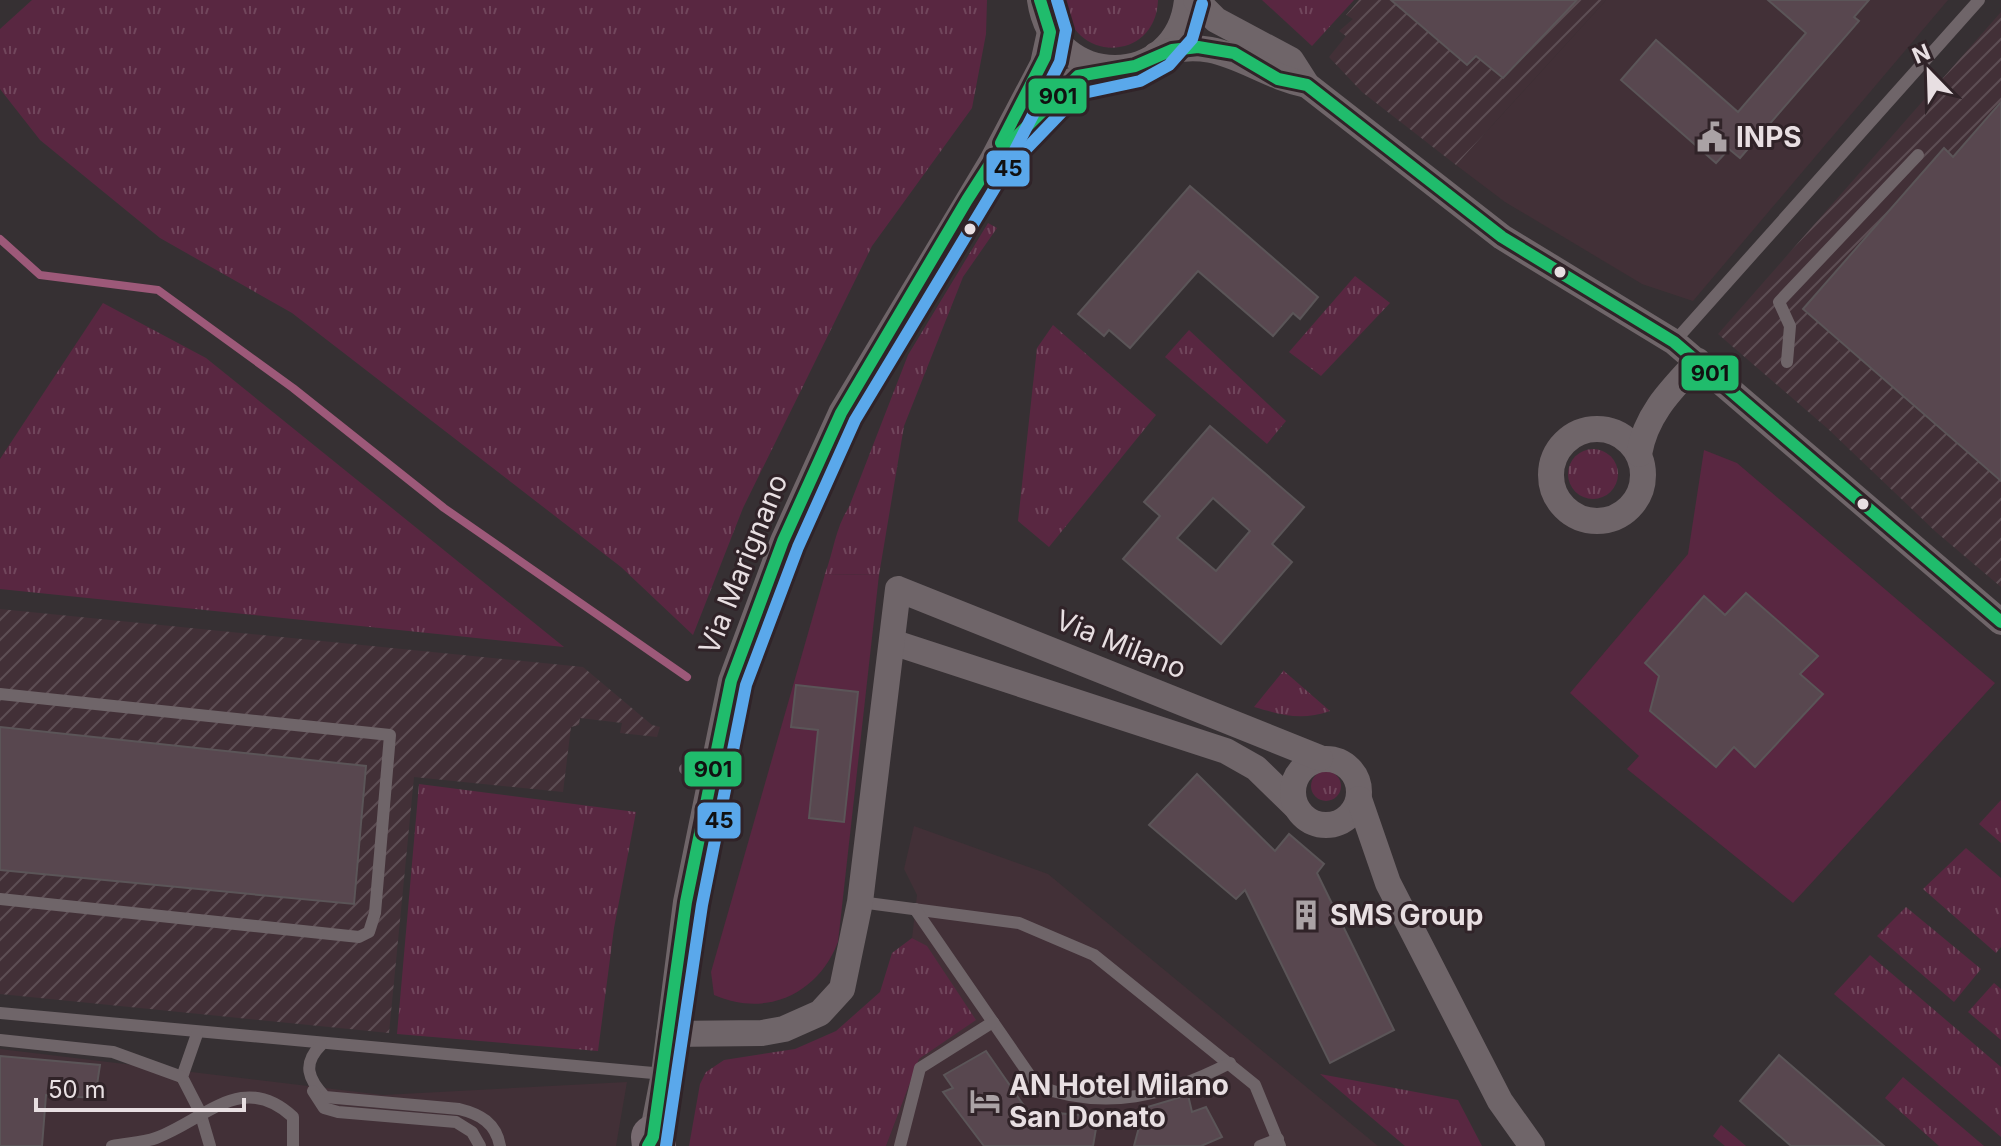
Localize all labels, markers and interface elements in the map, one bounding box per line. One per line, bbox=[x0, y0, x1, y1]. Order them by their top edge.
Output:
north arrow bbox=[1889, 32, 1969, 112]
text: N bbox=[1908, 38, 1934, 69]
line badge: 901 bbox=[1027, 77, 1088, 115]
text: 901 bbox=[1039, 83, 1077, 109]
public building icon: INPS bbox=[1695, 120, 1729, 154]
place label: INPS bbox=[1736, 120, 1802, 154]
line badge: 45 bbox=[985, 149, 1031, 188]
text: 45 bbox=[994, 155, 1022, 181]
unlabelled marker bbox=[962, 221, 978, 237]
unlabelled marker bbox=[1552, 264, 1568, 280]
line badge: 901 bbox=[1680, 354, 1740, 392]
text: 901 bbox=[1691, 360, 1729, 386]
street label: Via Marignano bbox=[691, 469, 795, 659]
unlabelled marker bbox=[1855, 496, 1871, 512]
street label: Via Milano bbox=[1051, 602, 1191, 686]
line badge: 901 bbox=[683, 750, 743, 788]
text: 901 bbox=[694, 756, 732, 782]
line badge: 45 bbox=[696, 801, 742, 840]
text: 45 bbox=[705, 807, 733, 833]
building icon: SMS Group bbox=[1289, 898, 1323, 932]
place label: SMS Group bbox=[1330, 898, 1483, 932]
scale bar bbox=[36, 1062, 244, 1112]
place label: AN Hotel Milano San Donato bbox=[1009, 1068, 1229, 1134]
text: 50 m bbox=[48, 1075, 106, 1104]
hotel icon: AN Hotel Milano San Donato bbox=[968, 1084, 1002, 1118]

